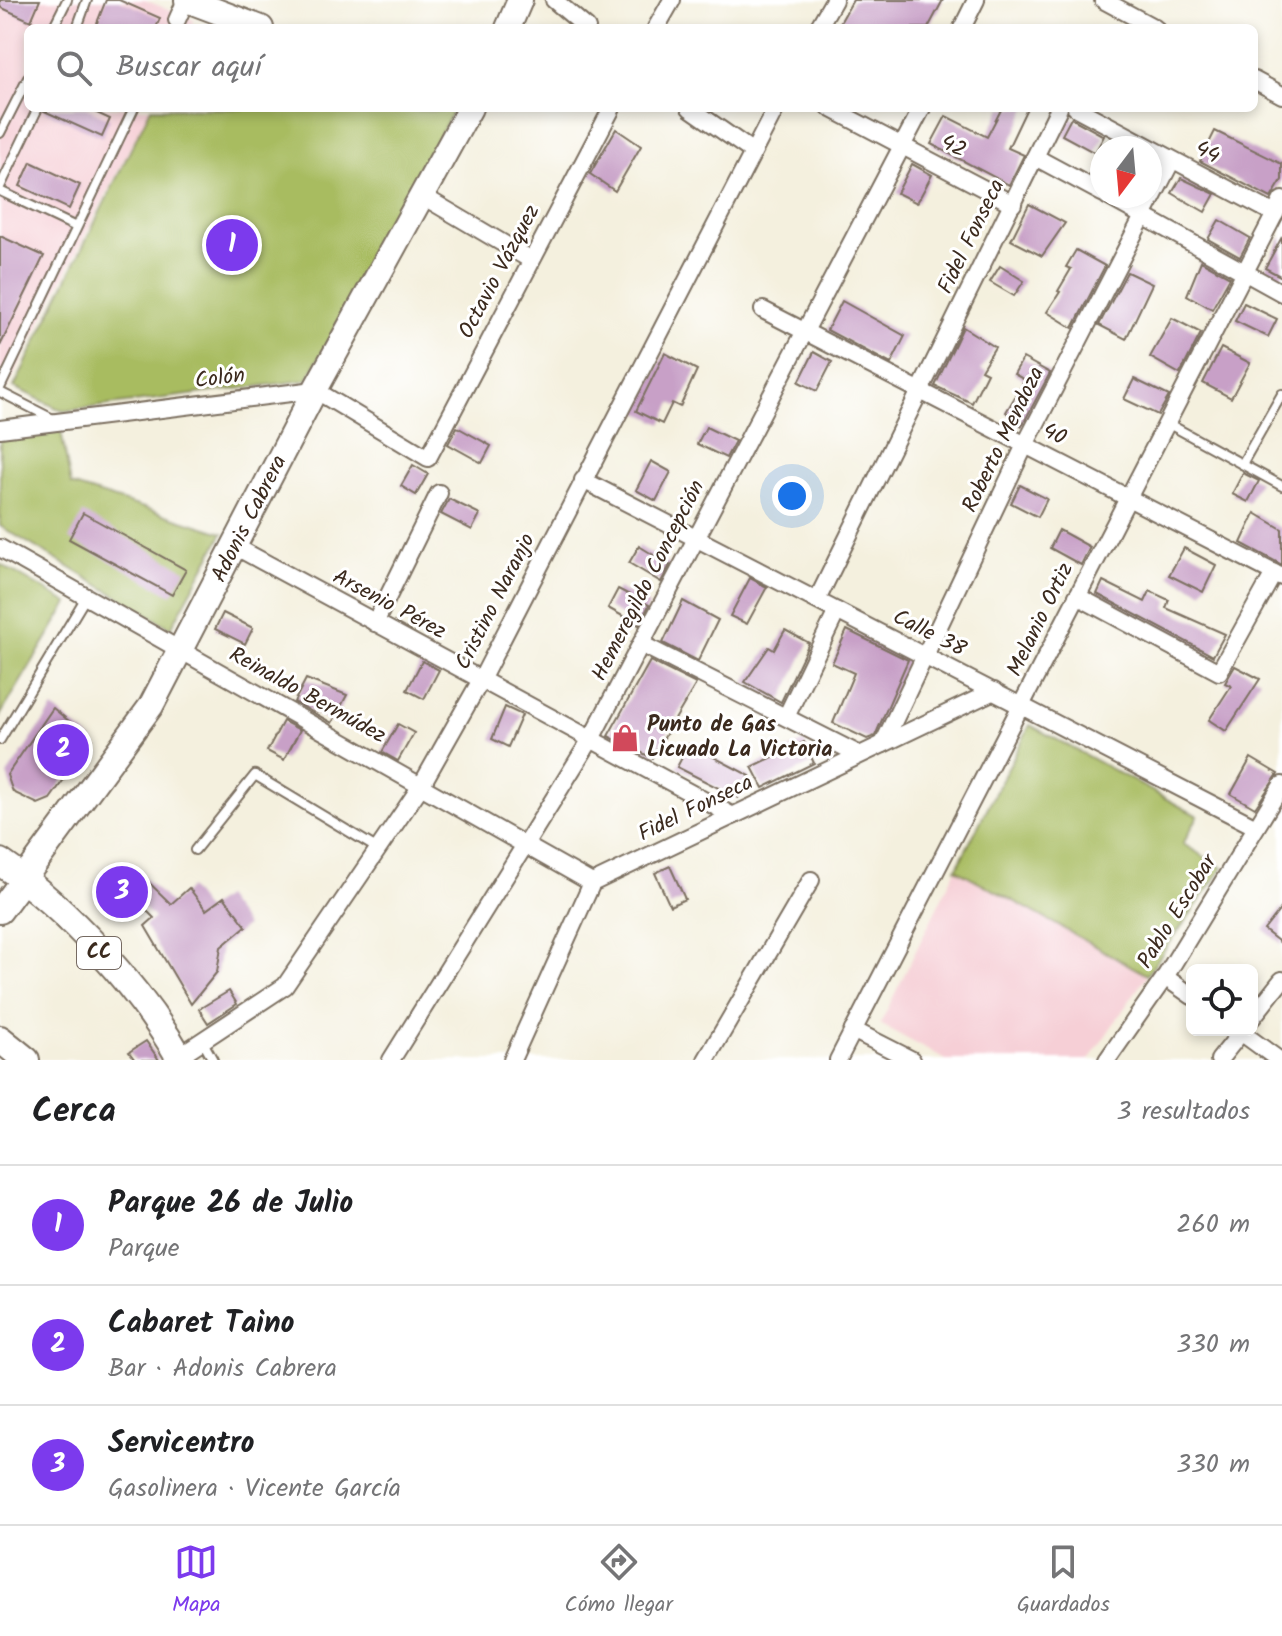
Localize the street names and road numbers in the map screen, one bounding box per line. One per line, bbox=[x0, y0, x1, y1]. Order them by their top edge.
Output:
street label: 42 bbox=[934, 126, 972, 168]
street label: 44 bbox=[1188, 132, 1226, 174]
street label: Fidel Fonseca bbox=[929, 173, 1015, 301]
street label: Octavio Vázquez bbox=[450, 198, 550, 345]
street label: Colón bbox=[193, 359, 247, 399]
street label: Roberto Mendoza bbox=[953, 361, 1055, 519]
street label: 40 bbox=[1036, 414, 1072, 456]
street label: Adonis Cabrera bbox=[203, 449, 297, 589]
street label: Hemeregildo Concepción bbox=[583, 474, 715, 688]
street label: Cristino Naranjo bbox=[446, 527, 546, 677]
street label: Melanio Ortiz bbox=[998, 557, 1084, 683]
street label: Arsenio Pérez bbox=[326, 560, 452, 650]
street label: Calle 38 bbox=[886, 601, 973, 668]
street label: Reinaldo Bermúdez bbox=[222, 638, 392, 754]
street label: Fidel Fonseca bbox=[632, 766, 760, 852]
street label: Pablo Escobar bbox=[1129, 847, 1228, 976]
road number: CC bbox=[77, 937, 121, 969]

